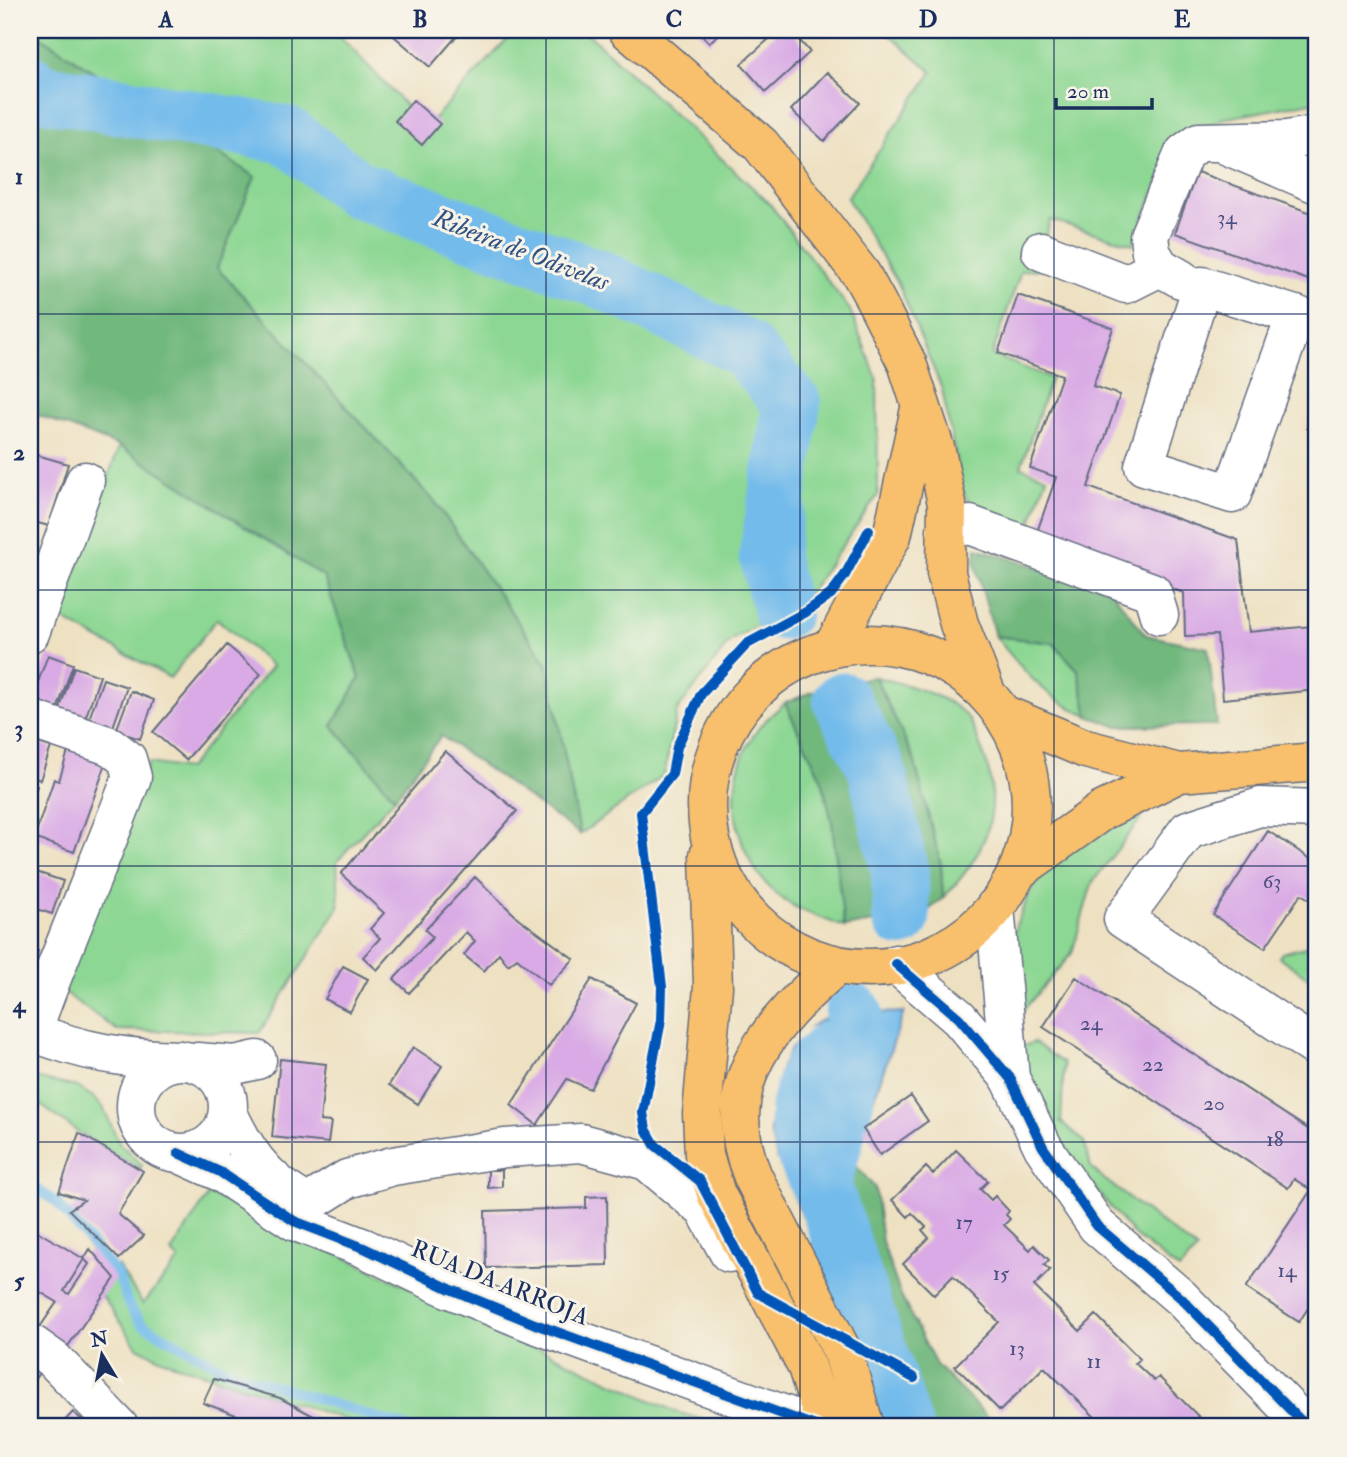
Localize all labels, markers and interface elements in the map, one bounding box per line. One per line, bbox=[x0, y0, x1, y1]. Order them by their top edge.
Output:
text: A bbox=[158, 5, 174, 34]
text: B bbox=[412, 5, 428, 34]
text: C bbox=[666, 5, 682, 34]
text: D bbox=[919, 5, 937, 34]
text: E bbox=[1174, 5, 1191, 34]
scale bar bbox=[1056, 66, 1153, 110]
text: 20 m bbox=[1067, 78, 1109, 105]
text: 1 bbox=[15, 162, 23, 191]
water label: Ribeira de Odivelas bbox=[428, 201, 614, 299]
house number: 34 bbox=[1217, 204, 1238, 231]
text: 2 bbox=[13, 438, 25, 467]
text: 3 bbox=[15, 714, 23, 743]
house number: 63 bbox=[1263, 868, 1281, 895]
text: 4 bbox=[12, 990, 27, 1019]
house number: 24 bbox=[1080, 1010, 1104, 1037]
house number: 22 bbox=[1142, 1051, 1164, 1078]
house number: 20 bbox=[1203, 1090, 1225, 1117]
house number: 18 bbox=[1266, 1126, 1284, 1153]
house number: 17 bbox=[955, 1209, 973, 1236]
street label: RUA DA ARROJA bbox=[407, 1233, 593, 1333]
house number: 14 bbox=[1278, 1257, 1298, 1284]
house number: 15 bbox=[993, 1260, 1010, 1287]
text: 5 bbox=[14, 1266, 25, 1295]
north arrow bbox=[66, 1320, 136, 1390]
text: N bbox=[88, 1326, 111, 1353]
house number: 13 bbox=[1009, 1335, 1025, 1362]
house number: 11 bbox=[1087, 1348, 1102, 1375]

